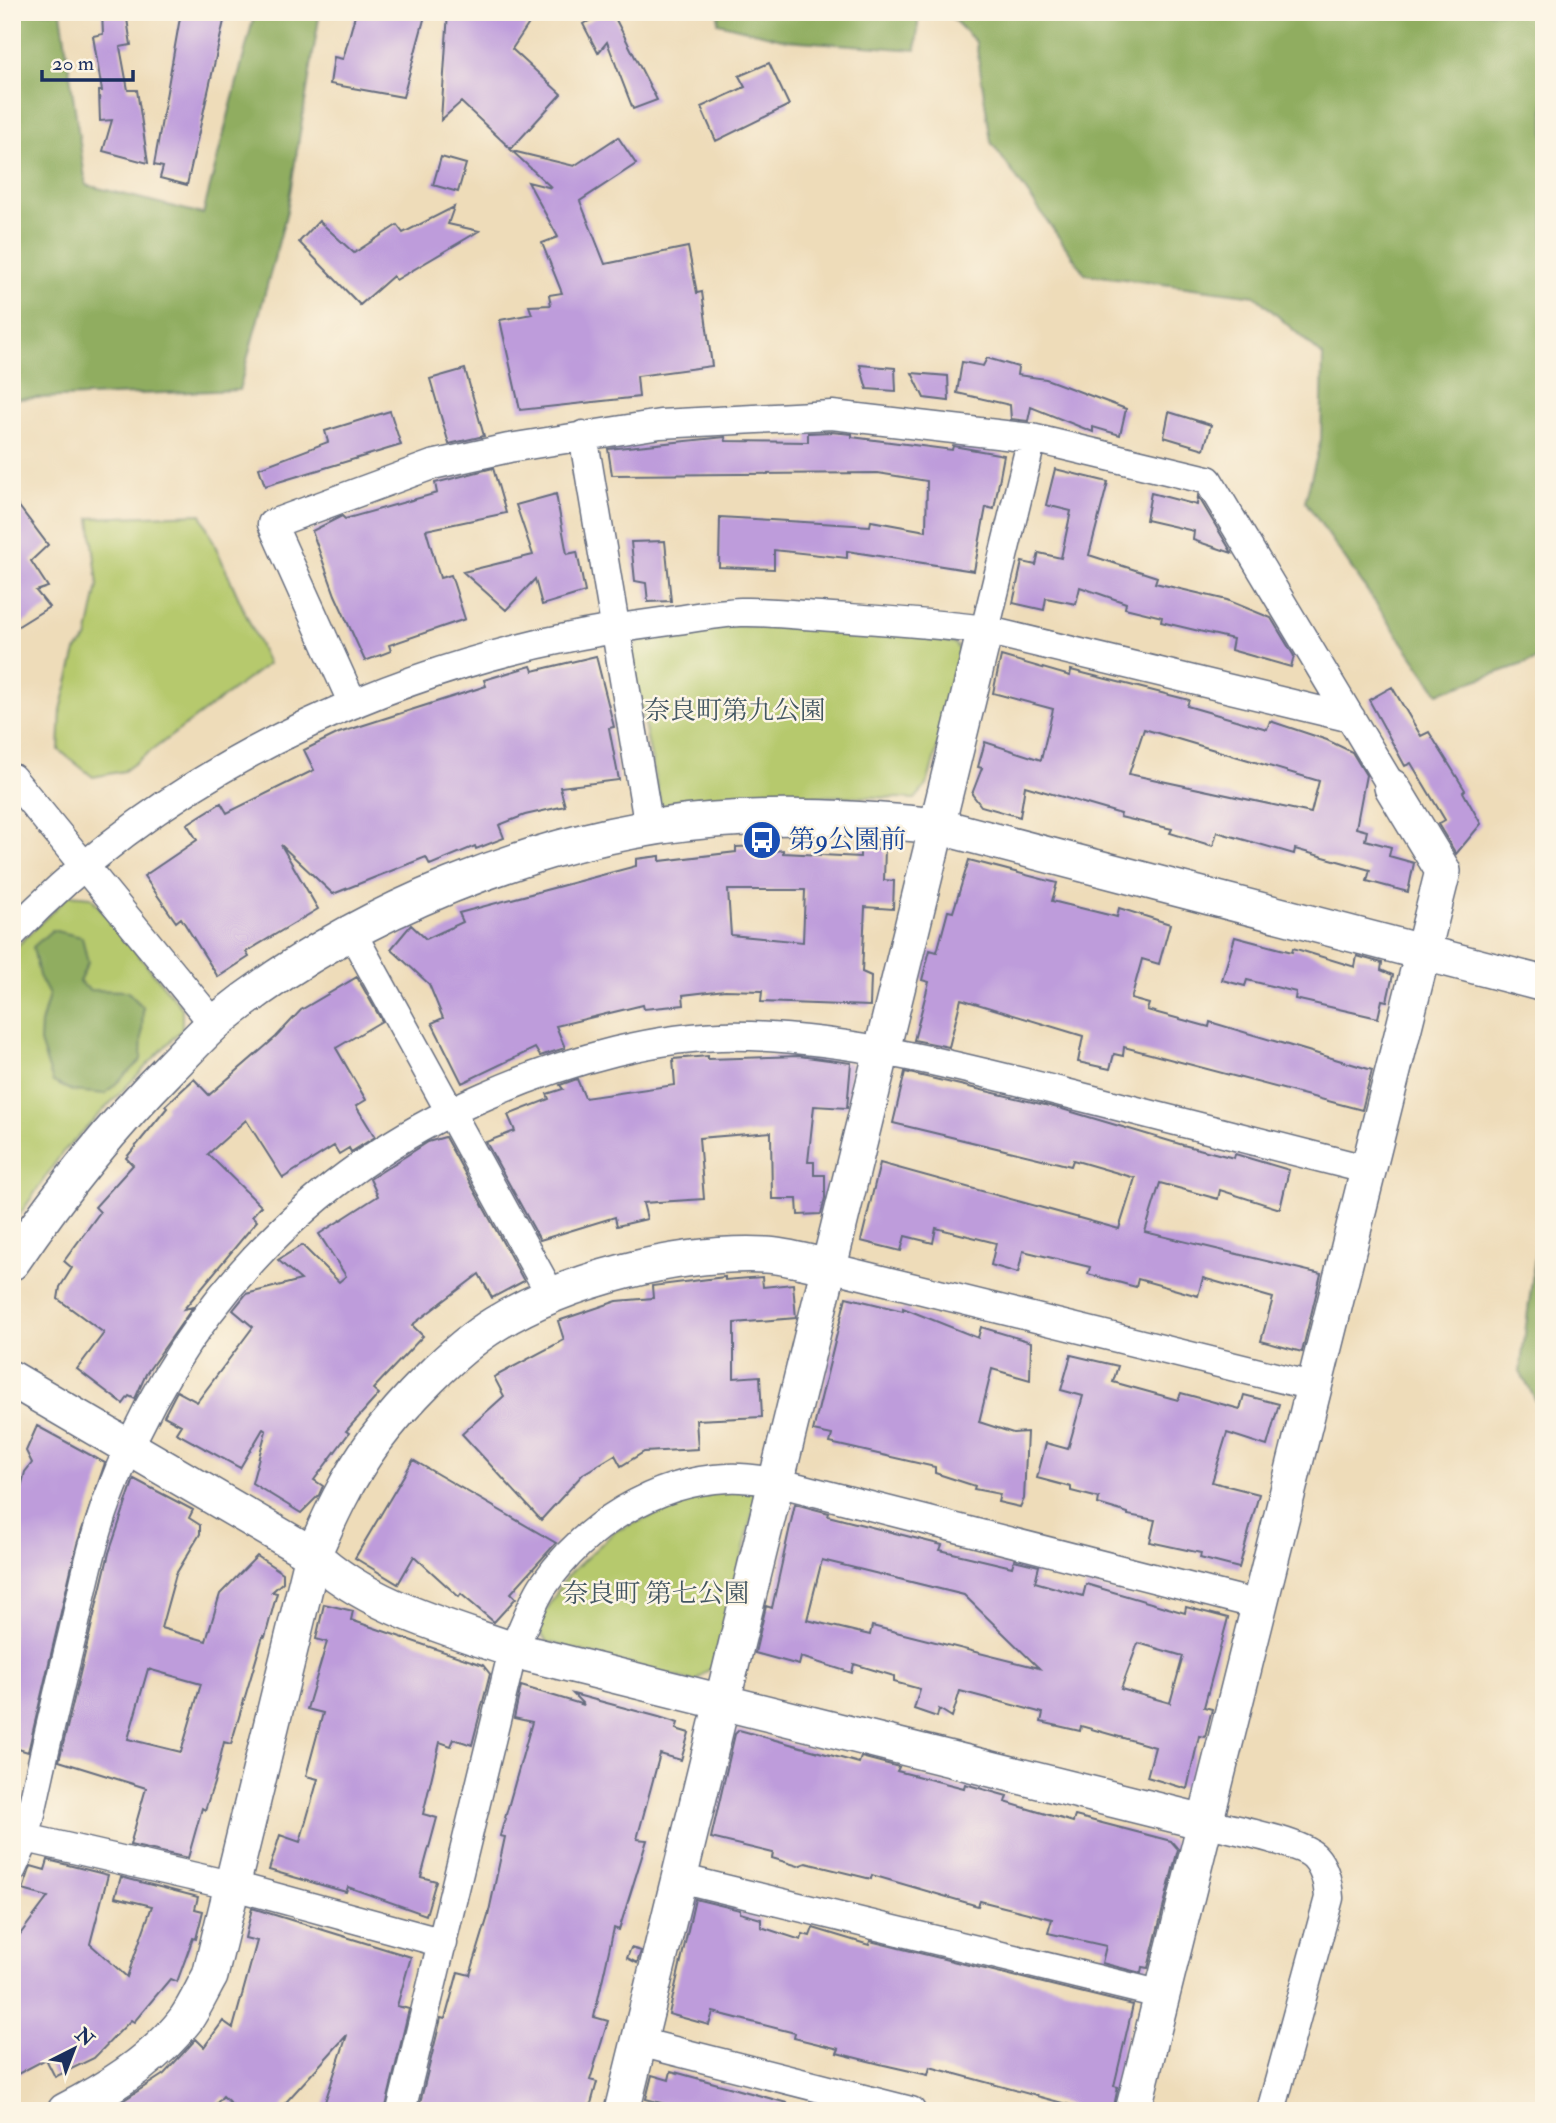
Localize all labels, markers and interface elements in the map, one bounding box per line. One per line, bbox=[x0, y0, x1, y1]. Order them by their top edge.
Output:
scale bar bbox=[42, 38, 133, 82]
text: 20 m bbox=[52, 50, 94, 77]
park label: 奈良町第九公園 bbox=[644, 695, 826, 727]
bus stop icon: 第9公園前 bbox=[741, 819, 783, 861]
place label: 第9公園前 bbox=[789, 824, 906, 856]
park label: 奈良町 第七公園 bbox=[562, 1578, 750, 1610]
north arrow bbox=[38, 2014, 108, 2084]
text: N bbox=[70, 2022, 100, 2052]

